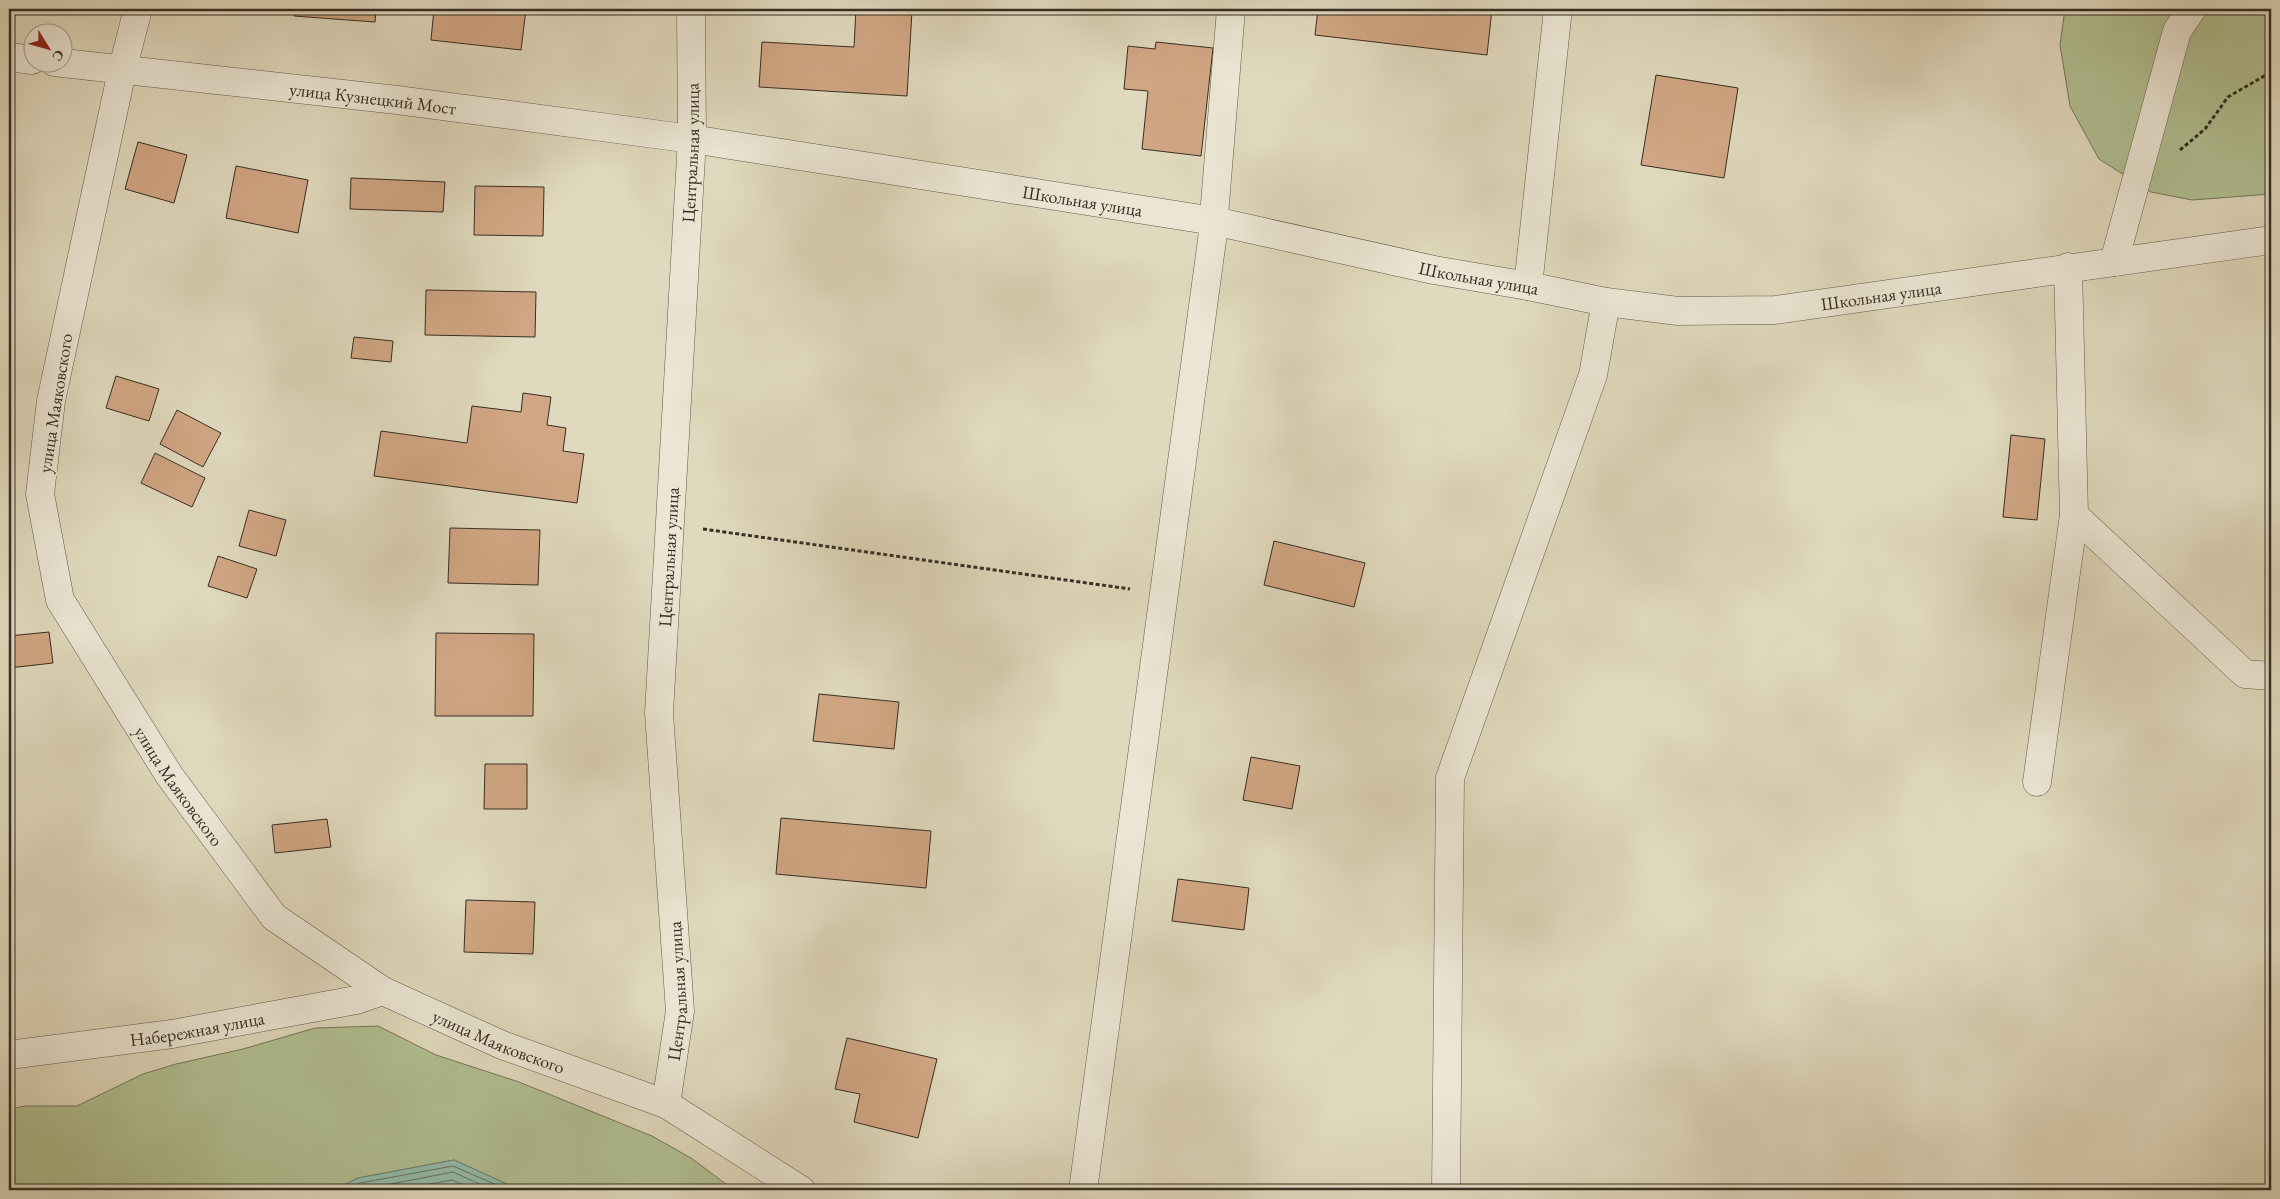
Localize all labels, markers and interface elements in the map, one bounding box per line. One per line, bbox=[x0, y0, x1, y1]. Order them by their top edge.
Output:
north arrow bbox=[22, 22, 72, 72]
text: С bbox=[48, 46, 69, 65]
street label: улица Кузнецкий Мост bbox=[288, 77, 458, 119]
street label: Центральная улица bbox=[676, 82, 704, 223]
street label: Школьная улица bbox=[1021, 180, 1145, 221]
street label: Школьная улица bbox=[1417, 255, 1542, 300]
street label: Школьная улица bbox=[1819, 275, 1943, 315]
street label: улица Маяковского bbox=[33, 331, 77, 474]
street label: Центральная улица bbox=[652, 486, 684, 628]
street label: улица Маяковского bbox=[130, 722, 229, 850]
street label: Центральная улица bbox=[661, 920, 692, 1062]
street label: улица Маяковского bbox=[429, 1004, 568, 1078]
street label: Набережная улица bbox=[128, 1006, 267, 1051]

